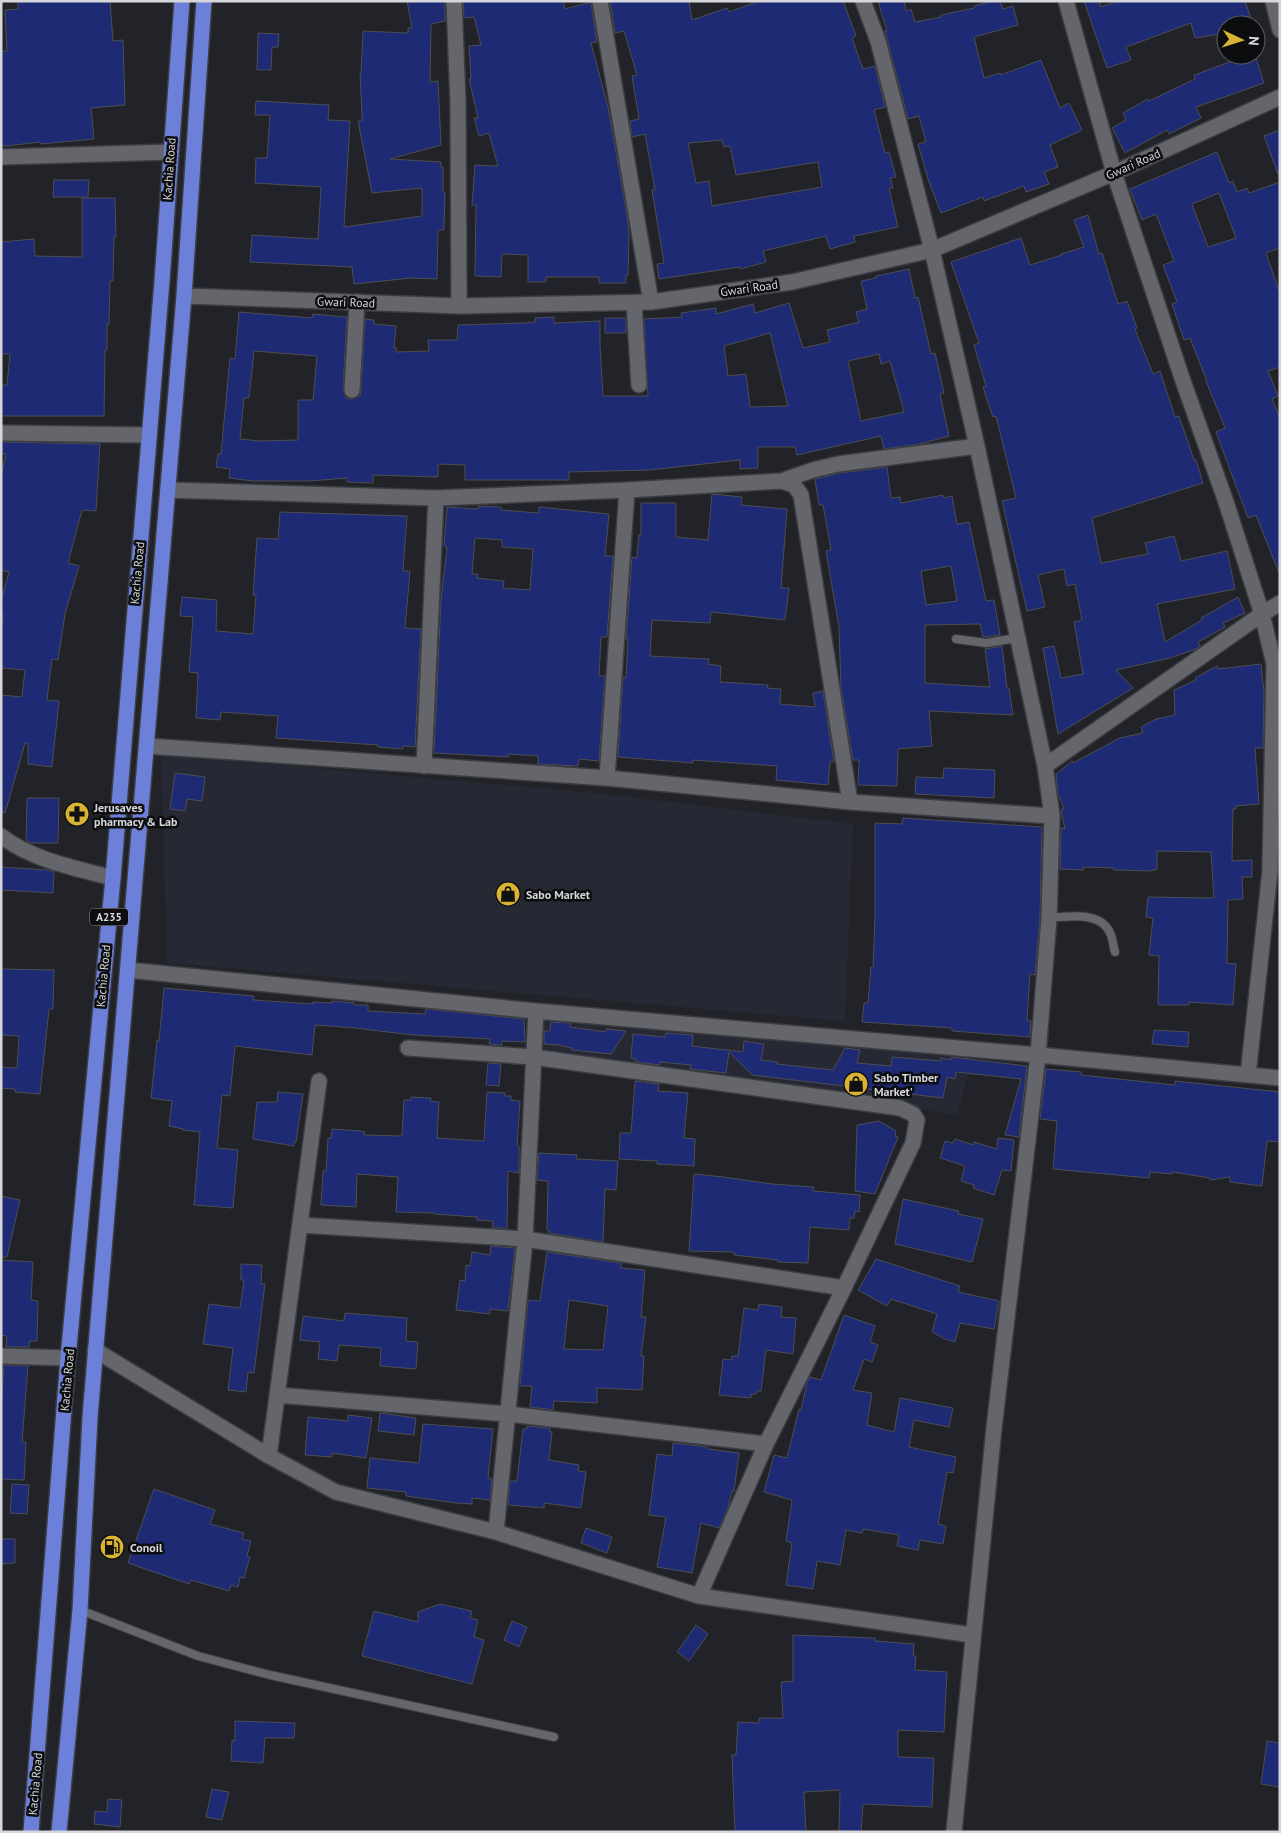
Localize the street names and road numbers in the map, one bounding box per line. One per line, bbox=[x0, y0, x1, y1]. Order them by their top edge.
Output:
street label: Kachia Road bbox=[159, 137, 179, 201]
street label: Gwari Road bbox=[1103, 145, 1163, 183]
street label: Gwari Road bbox=[719, 277, 779, 299]
street label: Gwari Road bbox=[317, 293, 375, 311]
street label: Kachia Road bbox=[127, 541, 147, 605]
road number: A235 bbox=[90, 909, 128, 926]
street label: Kachia Road bbox=[93, 944, 113, 1008]
street label: Kachia Road bbox=[57, 1348, 77, 1412]
street label: Kachia Road bbox=[25, 1752, 45, 1816]

